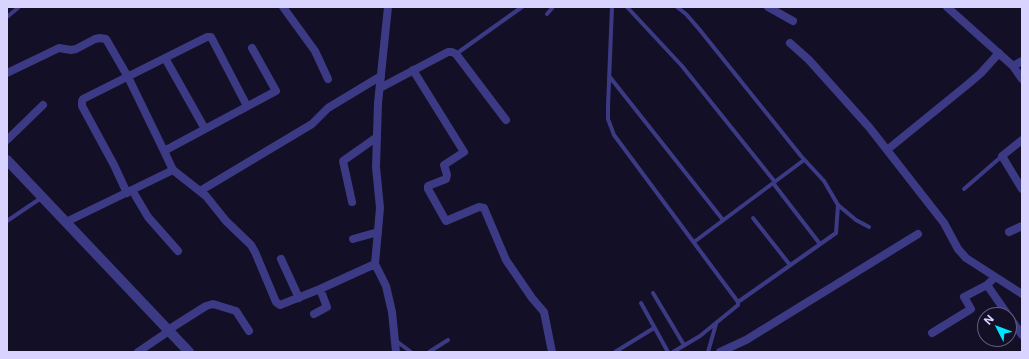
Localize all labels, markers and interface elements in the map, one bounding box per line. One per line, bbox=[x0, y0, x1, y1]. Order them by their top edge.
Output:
north arrow bbox=[977, 307, 1017, 347]
text: N bbox=[981, 312, 997, 327]

